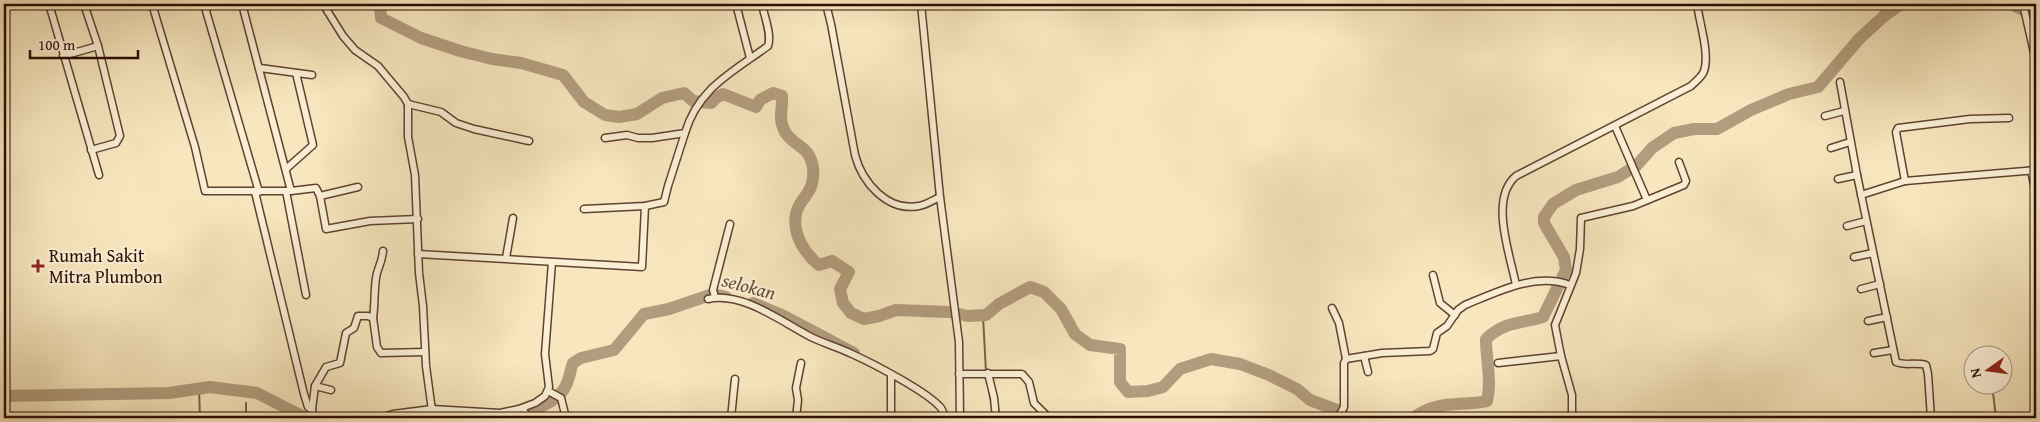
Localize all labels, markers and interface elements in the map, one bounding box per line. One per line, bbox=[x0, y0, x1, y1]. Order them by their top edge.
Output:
scale bar bbox=[30, 28, 138, 60]
text: 100 m bbox=[38, 34, 76, 55]
place label: Rumah Sakit Mitra Plumbon bbox=[49, 242, 163, 290]
marker: Rumah Sakit Mitra Plumbon bbox=[31, 259, 45, 273]
water label: selokan bbox=[718, 265, 779, 307]
north arrow bbox=[1962, 344, 2012, 394]
text: N bbox=[1964, 366, 1986, 380]

